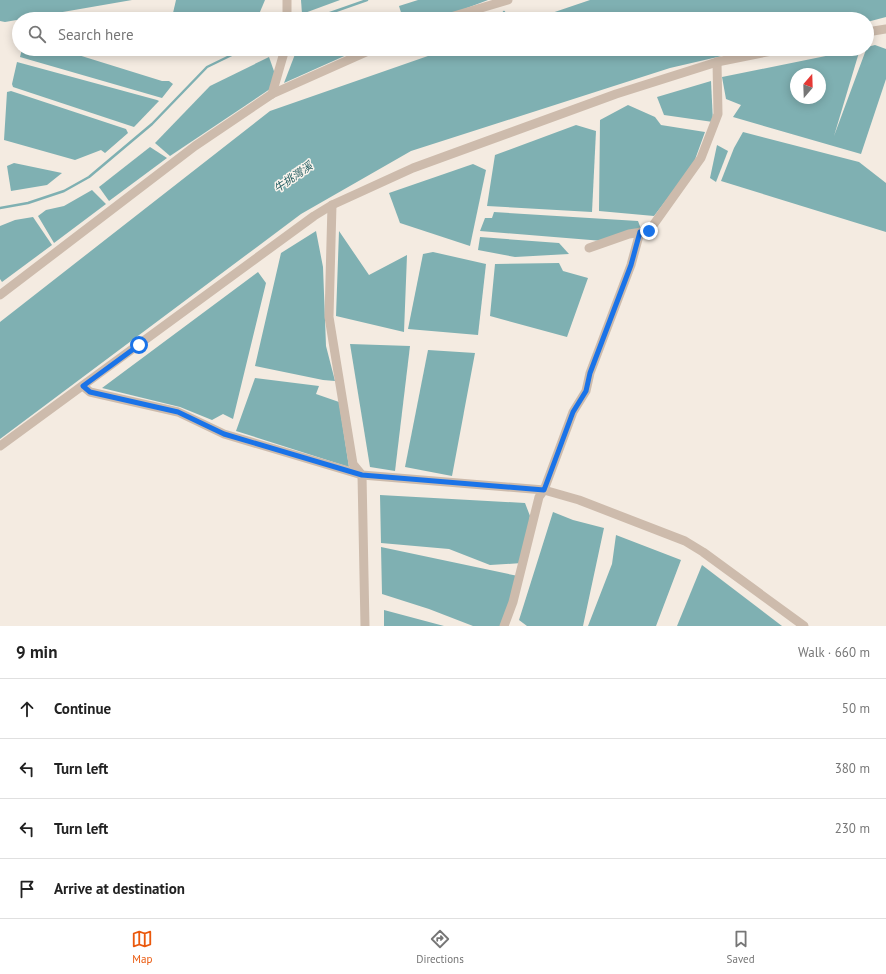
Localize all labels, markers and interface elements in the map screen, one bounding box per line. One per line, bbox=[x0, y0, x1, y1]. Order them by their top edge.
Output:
search box bbox=[12, 12, 874, 56]
icon: search bbox=[26, 23, 48, 45]
text: Search here bbox=[58, 25, 134, 44]
north arrow bbox=[790, 68, 826, 104]
water label: 牛挑灣溪 bbox=[271, 158, 317, 195]
route end bbox=[640, 222, 658, 240]
route start bbox=[130, 336, 148, 354]
text: 9 min bbox=[16, 641, 57, 663]
text: Walk · 660 m bbox=[798, 644, 870, 661]
icon: ahead bbox=[16, 698, 38, 720]
text: Continue bbox=[54, 699, 111, 718]
text: 50 m bbox=[842, 700, 870, 717]
icon: left bbox=[16, 758, 38, 780]
text: Turn left bbox=[54, 759, 108, 778]
text: 380 m bbox=[835, 760, 870, 777]
icon: left bbox=[16, 818, 38, 840]
text: Turn left bbox=[54, 819, 108, 838]
text: 230 m bbox=[835, 820, 870, 837]
icon: arrive bbox=[16, 878, 38, 900]
text: Arrive at destination bbox=[54, 879, 185, 898]
tab: Map bbox=[131, 928, 153, 966]
tab: Directions bbox=[416, 928, 464, 966]
tab: Saved bbox=[727, 928, 755, 966]

